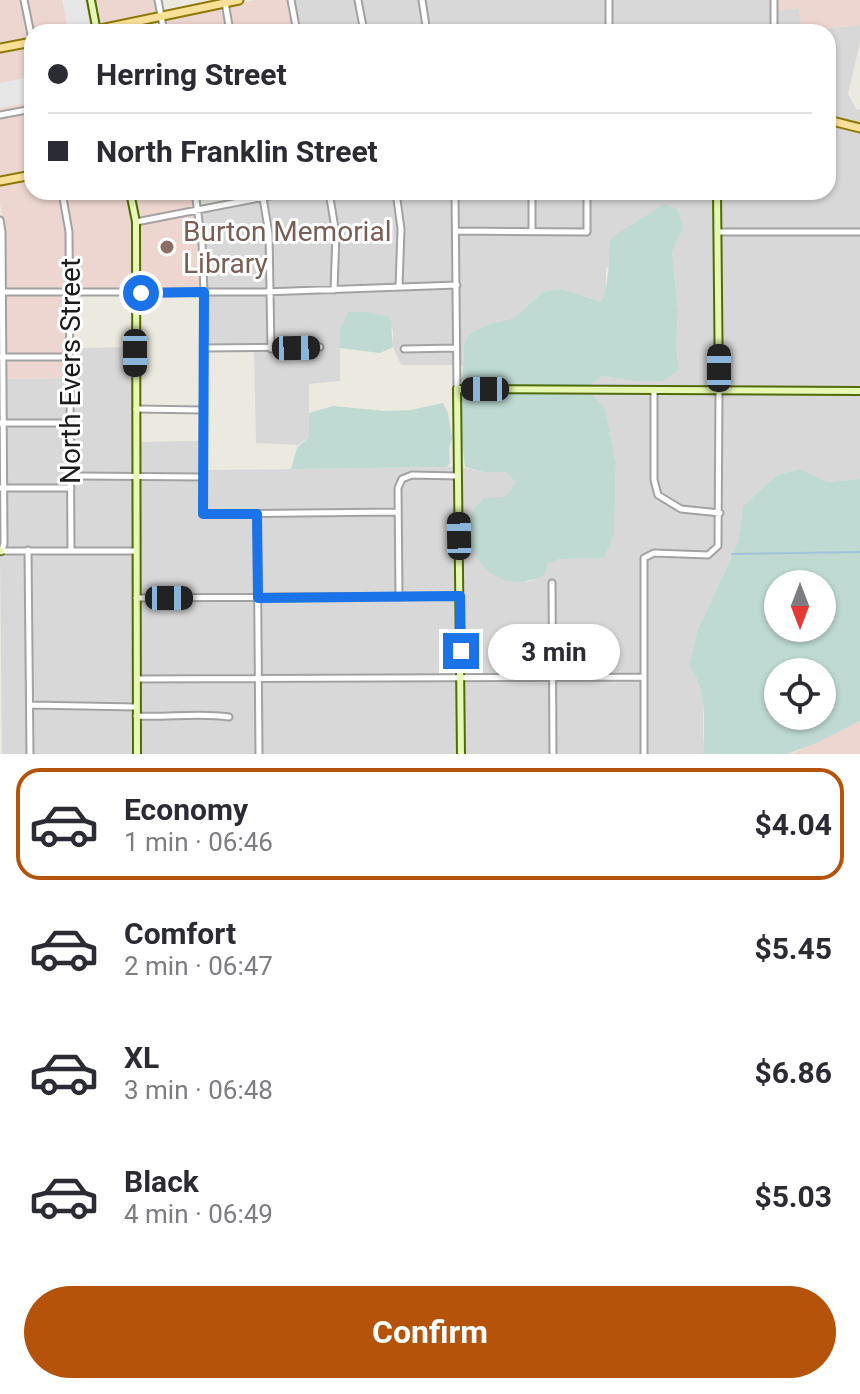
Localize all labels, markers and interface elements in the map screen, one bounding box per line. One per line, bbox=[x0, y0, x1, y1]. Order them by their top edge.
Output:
text: Herring Street bbox=[96, 57, 287, 92]
text: North Franklin Street bbox=[96, 134, 378, 169]
place label: Burton Memorial Library bbox=[183, 215, 391, 280]
marker: Burton Memorial Library bbox=[158, 238, 176, 256]
street label: North Evers Street bbox=[54, 258, 87, 484]
route start bbox=[123, 275, 159, 311]
car bbox=[123, 329, 147, 377]
car bbox=[272, 336, 320, 360]
car bbox=[707, 344, 731, 392]
car bbox=[461, 377, 509, 401]
car bbox=[447, 512, 471, 560]
north arrow bbox=[764, 570, 836, 642]
map controls bbox=[764, 570, 836, 730]
car bbox=[145, 586, 193, 610]
callout: 3 min bbox=[489, 623, 621, 679]
route end bbox=[443, 633, 479, 669]
text: 3 min bbox=[521, 637, 587, 667]
button: locate bbox=[764, 658, 836, 730]
icon: car bbox=[28, 788, 100, 860]
text: Economy bbox=[124, 792, 248, 827]
text: $4.04 bbox=[754, 807, 832, 842]
text: 1 min · 06:46 bbox=[124, 827, 273, 857]
icon: car bbox=[28, 912, 100, 984]
text: Comfort bbox=[124, 916, 236, 951]
text: $5.45 bbox=[754, 931, 832, 966]
text: 2 min · 06:47 bbox=[124, 951, 273, 981]
icon: car bbox=[28, 1036, 100, 1108]
text: XL bbox=[124, 1040, 159, 1075]
text: $6.86 bbox=[754, 1055, 832, 1090]
text: 3 min · 06:48 bbox=[124, 1075, 273, 1105]
icon: car bbox=[28, 1160, 100, 1232]
text: Black bbox=[124, 1164, 199, 1199]
text: $5.03 bbox=[754, 1179, 832, 1214]
text: 4 min · 06:49 bbox=[124, 1199, 273, 1229]
button: Confirm bbox=[24, 1286, 836, 1378]

